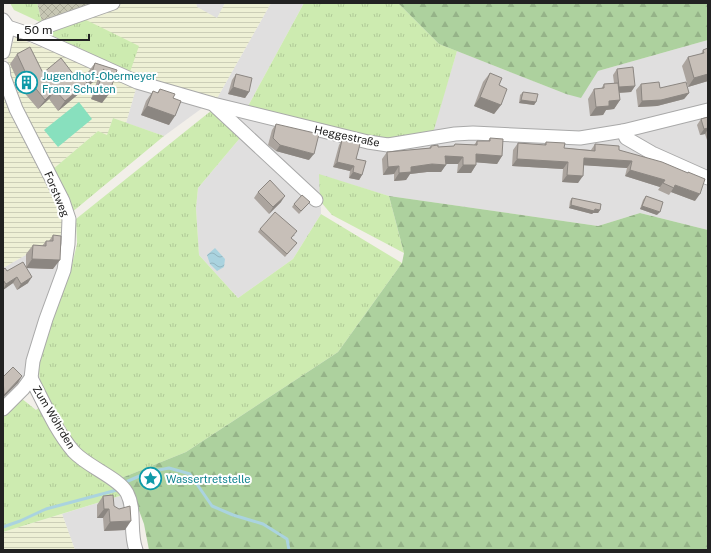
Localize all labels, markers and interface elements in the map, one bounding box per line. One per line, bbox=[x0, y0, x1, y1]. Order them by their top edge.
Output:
scale bar bbox=[18, 16, 89, 42]
text: 50 m bbox=[24, 23, 52, 37]
building icon: Jugendhof-Obermeyer Franz Schuten bbox=[14, 69, 40, 95]
place label: Jugendhof-Obermeyer Franz Schuten bbox=[42, 70, 156, 95]
street label: Heggestraße bbox=[313, 123, 381, 149]
street label: Forstweg bbox=[42, 170, 72, 219]
street label: Zum Wöhrden bbox=[31, 383, 77, 451]
place icon: Wassertretstelle bbox=[138, 466, 164, 492]
place label: Wassertretstelle bbox=[166, 473, 251, 485]

